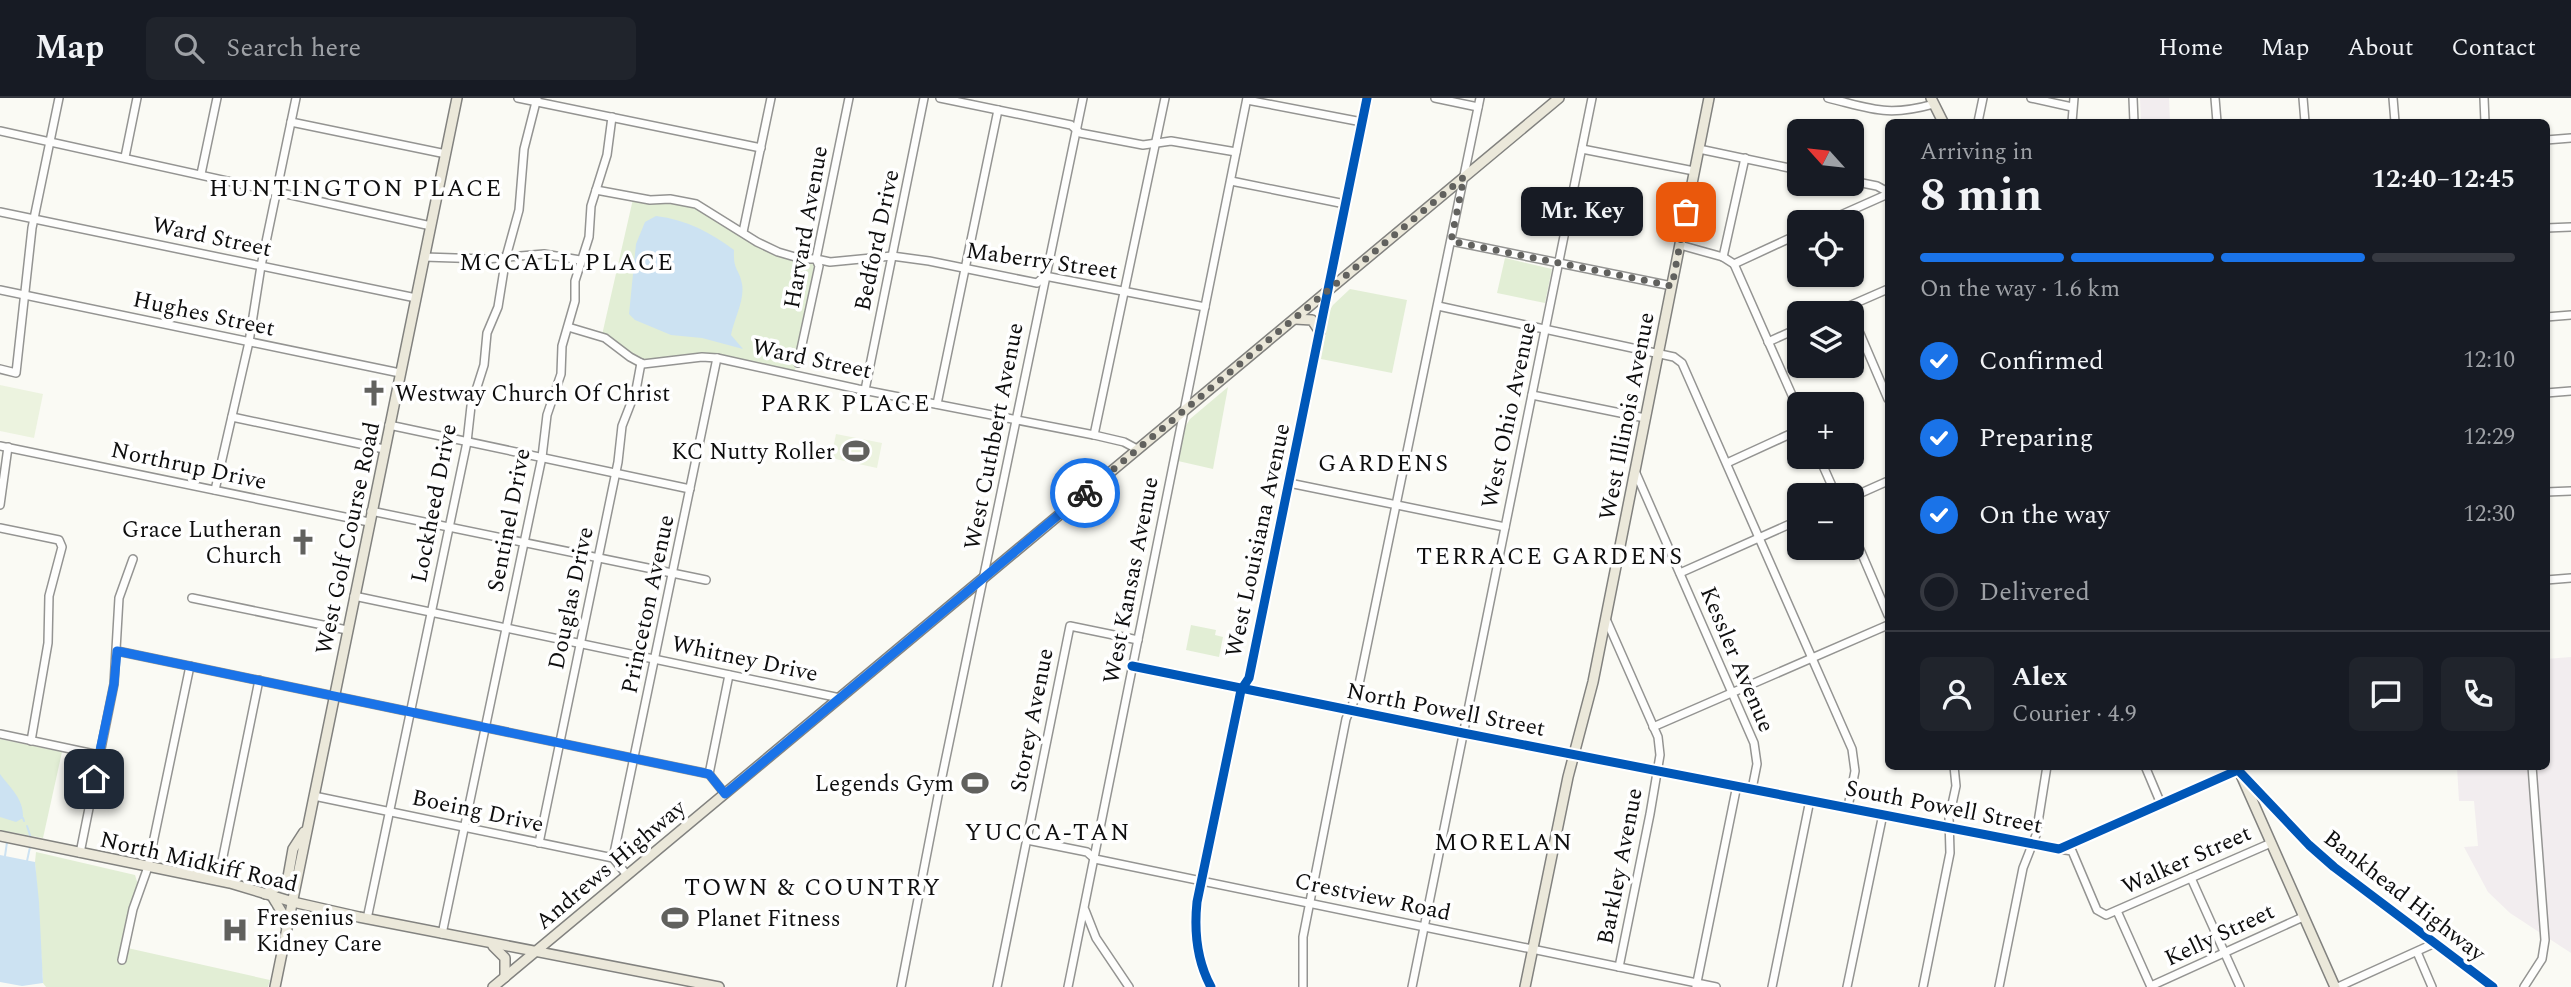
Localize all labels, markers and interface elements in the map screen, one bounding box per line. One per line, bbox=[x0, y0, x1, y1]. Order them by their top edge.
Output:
search box bbox=[146, 17, 636, 80]
text: Map bbox=[35, 23, 104, 73]
text: Search here bbox=[226, 28, 361, 68]
icon: search bbox=[170, 29, 208, 67]
text: Home bbox=[2158, 30, 2223, 66]
text: Map bbox=[2261, 30, 2309, 66]
text: About bbox=[2347, 30, 2413, 66]
text: Contact bbox=[2451, 30, 2536, 66]
north arrow bbox=[1787, 119, 1864, 196]
map controls bbox=[1787, 119, 1864, 560]
text: Arriving in bbox=[1920, 135, 2033, 170]
street label: Harvard Avenue bbox=[775, 143, 838, 312]
text: 12:40–12:45 bbox=[2371, 159, 2515, 199]
text: 8 min bbox=[1920, 161, 2042, 231]
street label: Bedford Drive bbox=[845, 166, 910, 314]
district label: HUNTINGTON PLACE bbox=[209, 171, 503, 207]
pin bbox=[1656, 182, 1716, 242]
callout: Mr. Key bbox=[1522, 188, 1644, 236]
icon: bag bbox=[1667, 193, 1705, 231]
text: Mr. Key bbox=[1540, 194, 1624, 229]
street label: Ward Street bbox=[149, 208, 275, 267]
button: locate bbox=[1787, 210, 1864, 287]
street label: Maberry Street bbox=[964, 234, 1120, 289]
district label: MCCALL PLACE bbox=[459, 245, 675, 281]
text: On the way · 1.6 km bbox=[1920, 272, 2120, 307]
street label: Hughes Street bbox=[129, 282, 278, 347]
button: layers bbox=[1787, 301, 1864, 378]
street label: West Illinois Avenue bbox=[1590, 309, 1665, 523]
street label: West Ohio Avenue bbox=[1473, 319, 1546, 512]
street label: West Cuthbert Avenue bbox=[955, 320, 1034, 553]
street label: Ward Street bbox=[749, 330, 875, 389]
text: Confirmed bbox=[1979, 341, 2104, 381]
icon: check bbox=[1920, 342, 1958, 380]
text: 12:10 bbox=[2463, 343, 2515, 378]
place label: Westway Church Of Christ bbox=[395, 377, 670, 412]
church icon: Westway Church Of Christ bbox=[359, 378, 389, 408]
district label: PARK PLACE bbox=[761, 386, 931, 422]
button: + bbox=[1787, 392, 1864, 469]
text: Preparing bbox=[1979, 418, 2093, 458]
street label: West Golf Course Road bbox=[307, 419, 390, 658]
icon: check bbox=[1920, 419, 1958, 457]
street label: West Louisiana Avenue bbox=[1217, 420, 1300, 661]
text: 12:29 bbox=[2463, 420, 2515, 455]
street label: Lockheed Drive bbox=[402, 421, 467, 586]
street label: Northrup Drive bbox=[107, 433, 270, 500]
place label: KC Nutty Roller bbox=[671, 435, 835, 470]
sports icon: KC Nutty Roller bbox=[841, 436, 871, 466]
street label: Sentinel Drive bbox=[478, 445, 541, 595]
district label: GARDENS bbox=[1318, 446, 1450, 482]
courier bbox=[1050, 458, 1120, 528]
icon: bike bbox=[1066, 474, 1104, 512]
street label: West Kansas Avenue bbox=[1094, 474, 1169, 687]
button: − bbox=[1787, 483, 1864, 560]
text: On the way bbox=[1979, 495, 2110, 535]
icon: check bbox=[1920, 496, 1958, 534]
text: 12:30 bbox=[2463, 497, 2515, 532]
street label: Princeton Avenue bbox=[612, 512, 684, 697]
place label: Grace Lutheran Church bbox=[122, 513, 282, 574]
street label: Douglas Drive bbox=[539, 524, 604, 673]
church icon: Grace Lutheran Church bbox=[288, 527, 318, 557]
district label: TERRACE GARDENS bbox=[1416, 539, 1684, 575]
text: Delivered bbox=[1979, 572, 2090, 612]
street label: Kessler Avenue bbox=[1690, 581, 1783, 738]
street label: Whitney Drive bbox=[668, 627, 821, 692]
street label: Storey Avenue bbox=[1001, 645, 1064, 795]
button: person bbox=[1920, 657, 1994, 731]
text: Alex bbox=[2012, 657, 2067, 697]
button: chat bbox=[2349, 657, 2423, 731]
button: phone bbox=[2441, 657, 2515, 731]
street label: North Powell Street bbox=[1343, 674, 1548, 747]
text: Courier · 4.9 bbox=[2012, 697, 2137, 732]
pin bbox=[64, 749, 124, 809]
icon: home bbox=[75, 760, 113, 798]
place label: Legends Gym bbox=[814, 767, 954, 802]
sports icon: Legends Gym bbox=[960, 768, 990, 798]
street label: South Powell Street bbox=[1842, 771, 2045, 844]
street label: Boeing Drive bbox=[408, 780, 547, 843]
street label: Barkley Avenue bbox=[1588, 785, 1653, 948]
street label: Andrews Highway bbox=[528, 791, 695, 939]
district label: YUCCA-TAN bbox=[965, 815, 1131, 851]
street label: Walker Street bbox=[2116, 816, 2257, 905]
street label: Bankhead Highway bbox=[2315, 822, 2493, 971]
street label: North Midkiff Road bbox=[96, 823, 301, 902]
district label: MORELAN bbox=[1434, 825, 1574, 861]
street label: Crestview Road bbox=[1291, 864, 1454, 931]
district label: TOWN & COUNTRY bbox=[684, 870, 942, 906]
street label: Kelly Street bbox=[2159, 895, 2280, 976]
place label: Fresenius Kidney Care bbox=[256, 901, 382, 962]
place label: Planet Fitness bbox=[696, 902, 841, 937]
sports icon: Planet Fitness bbox=[660, 903, 690, 933]
hospital icon: Fresenius Kidney Care bbox=[220, 915, 250, 945]

